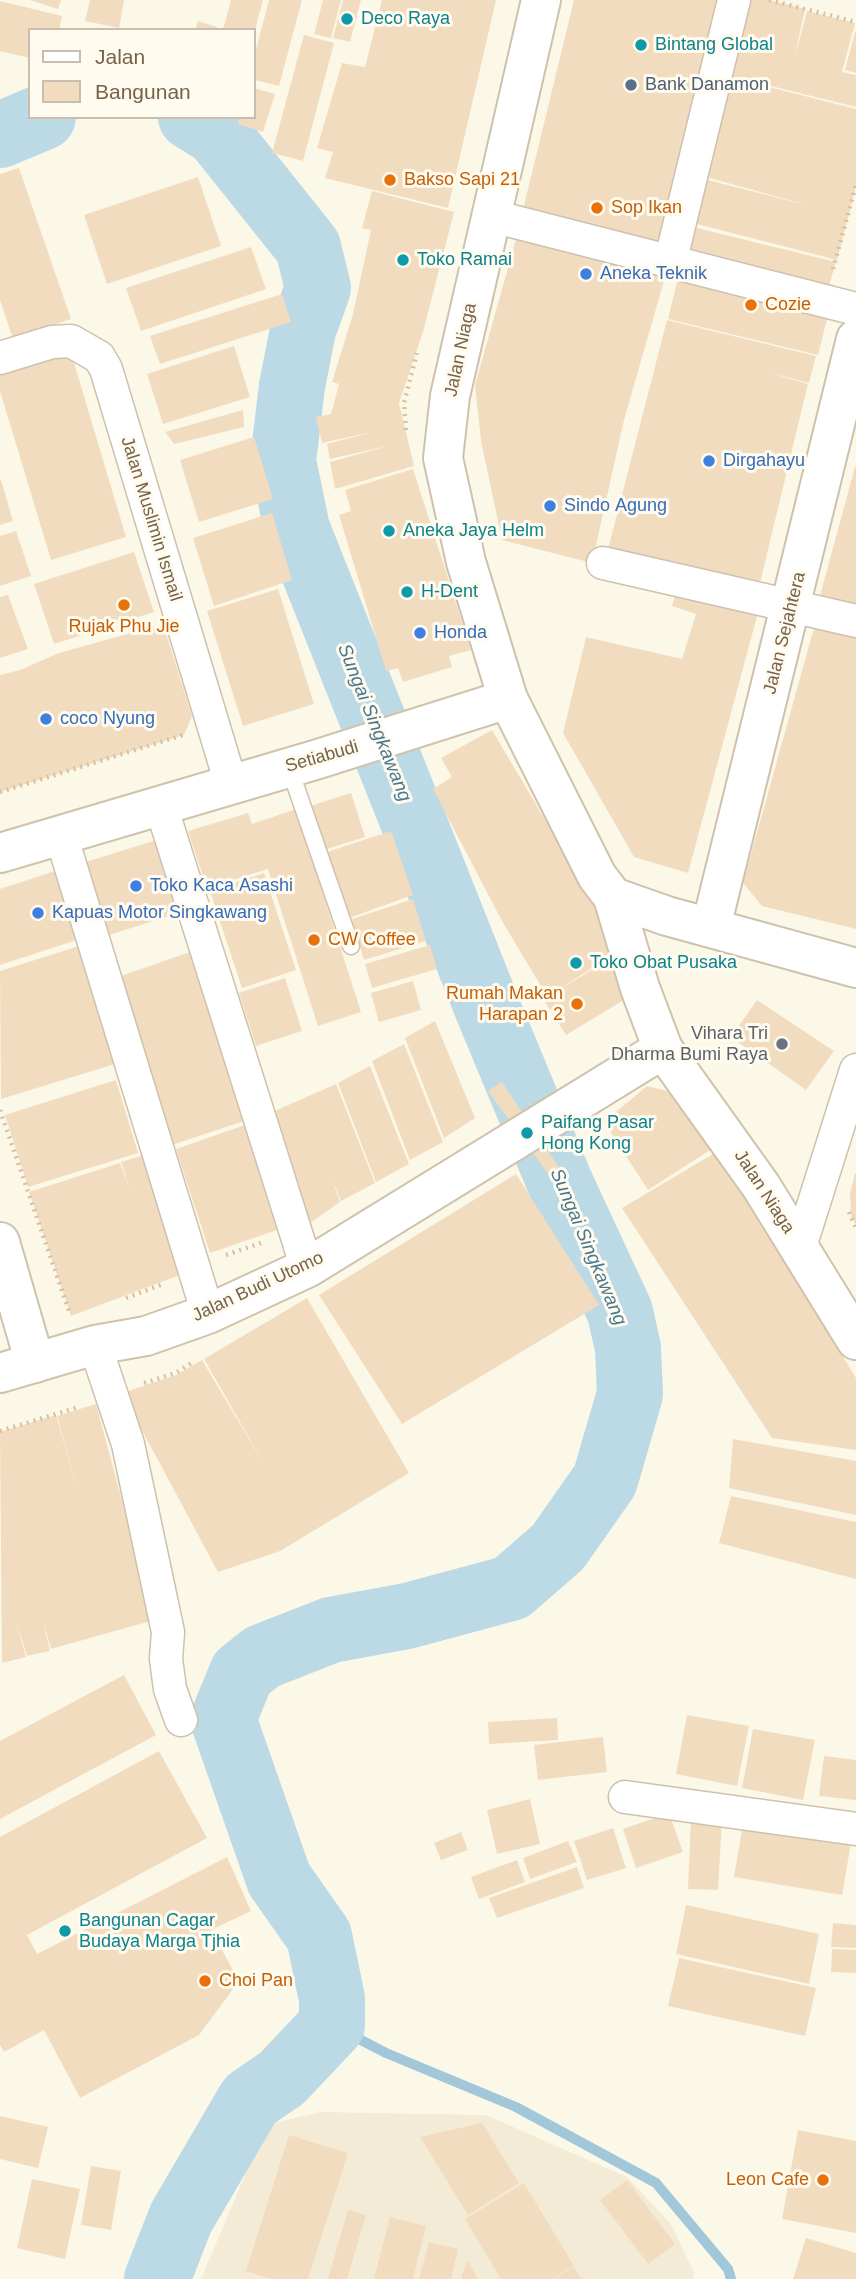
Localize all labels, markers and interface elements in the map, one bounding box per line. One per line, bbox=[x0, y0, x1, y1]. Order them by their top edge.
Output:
place label: Deco Raya bbox=[361, 8, 450, 30]
marker: Deco Raya bbox=[339, 11, 355, 27]
legend bbox=[28, 28, 256, 119]
place label: Bintang Global bbox=[655, 34, 773, 56]
marker: Bintang Global bbox=[633, 37, 649, 53]
text: Jalan bbox=[95, 45, 145, 68]
place label: Bank Danamon bbox=[645, 74, 769, 96]
marker: Bank Danamon bbox=[623, 77, 639, 93]
text: Bangunan bbox=[95, 80, 191, 103]
place label: Bakso Sapi 21 bbox=[404, 169, 520, 191]
marker: Bakso Sapi 21 bbox=[382, 172, 398, 188]
place label: Sop Ikan bbox=[611, 197, 682, 219]
marker: Sop Ikan bbox=[589, 200, 605, 216]
place label: Toko Ramai bbox=[417, 249, 512, 271]
marker: Toko Ramai bbox=[395, 252, 411, 268]
place label: Aneka Teknik bbox=[600, 263, 707, 285]
marker: Aneka Teknik bbox=[578, 266, 594, 282]
place label: Cozie bbox=[765, 294, 811, 316]
marker: Cozie bbox=[743, 297, 759, 313]
street label: Jalan Niaga bbox=[441, 301, 481, 399]
street label: Jalan Muslimin Ismail bbox=[116, 434, 186, 604]
place label: Dirgahayu bbox=[723, 450, 805, 472]
marker: Dirgahayu bbox=[701, 453, 717, 469]
place label: Sindo Agung bbox=[564, 495, 667, 517]
marker: Sindo Agung bbox=[542, 498, 558, 514]
place label: Aneka Jaya Helm bbox=[403, 520, 544, 542]
marker: Aneka Jaya Helm bbox=[381, 523, 397, 539]
street label: Jalan Sejahtera bbox=[759, 570, 811, 696]
place label: H-Dent bbox=[421, 581, 478, 603]
marker: H-Dent bbox=[399, 584, 415, 600]
marker: Rujak Phu Jie bbox=[116, 597, 132, 613]
place label: Rujak Phu Jie bbox=[68, 616, 180, 638]
place label: Honda bbox=[434, 622, 487, 644]
marker: Honda bbox=[412, 625, 428, 641]
water label: Sungai Singkawang bbox=[332, 641, 416, 805]
place label: coco Nyung bbox=[60, 708, 155, 730]
marker: coco Nyung bbox=[38, 711, 54, 727]
street label: Setiabudi bbox=[283, 736, 361, 778]
place label: Toko Kaca Asashi bbox=[150, 875, 293, 897]
marker: Toko Kaca Asashi bbox=[128, 878, 144, 894]
place label: Kapuas Motor Singkawang bbox=[52, 902, 267, 924]
marker: Kapuas Motor Singkawang bbox=[30, 905, 46, 921]
place label: CW Coffee bbox=[328, 929, 416, 951]
marker: CW Coffee bbox=[306, 932, 322, 948]
place label: Toko Obat Pusaka bbox=[590, 952, 737, 974]
marker: Toko Obat Pusaka bbox=[568, 955, 584, 971]
place label: Rumah Makan Harapan 2 bbox=[446, 983, 563, 1026]
marker: Rumah Makan Harapan 2 bbox=[569, 996, 585, 1012]
place label: Vihara Tri Dharma Bumi Raya bbox=[611, 1023, 768, 1066]
marker: Vihara Tri Dharma Bumi Raya bbox=[774, 1036, 790, 1052]
place label: Paifang Pasar Hong Kong bbox=[541, 1112, 654, 1154]
marker: Paifang Pasar Hong Kong bbox=[519, 1125, 535, 1141]
street label: Jalan Niaga bbox=[729, 1146, 799, 1238]
water label: Sungai Singkawang bbox=[545, 1165, 631, 1329]
street label: Jalan Budi Utomo bbox=[189, 1247, 327, 1327]
place label: Bangunan Cagar Budaya Marga Tjhia bbox=[79, 1910, 240, 1952]
marker: Bangunan Cagar Budaya Marga Tjhia bbox=[57, 1923, 73, 1939]
place label: Choi Pan bbox=[219, 1970, 293, 1992]
marker: Choi Pan bbox=[197, 1973, 213, 1989]
place label: Leon Cafe bbox=[726, 2169, 809, 2191]
marker: Leon Cafe bbox=[815, 2172, 831, 2188]

